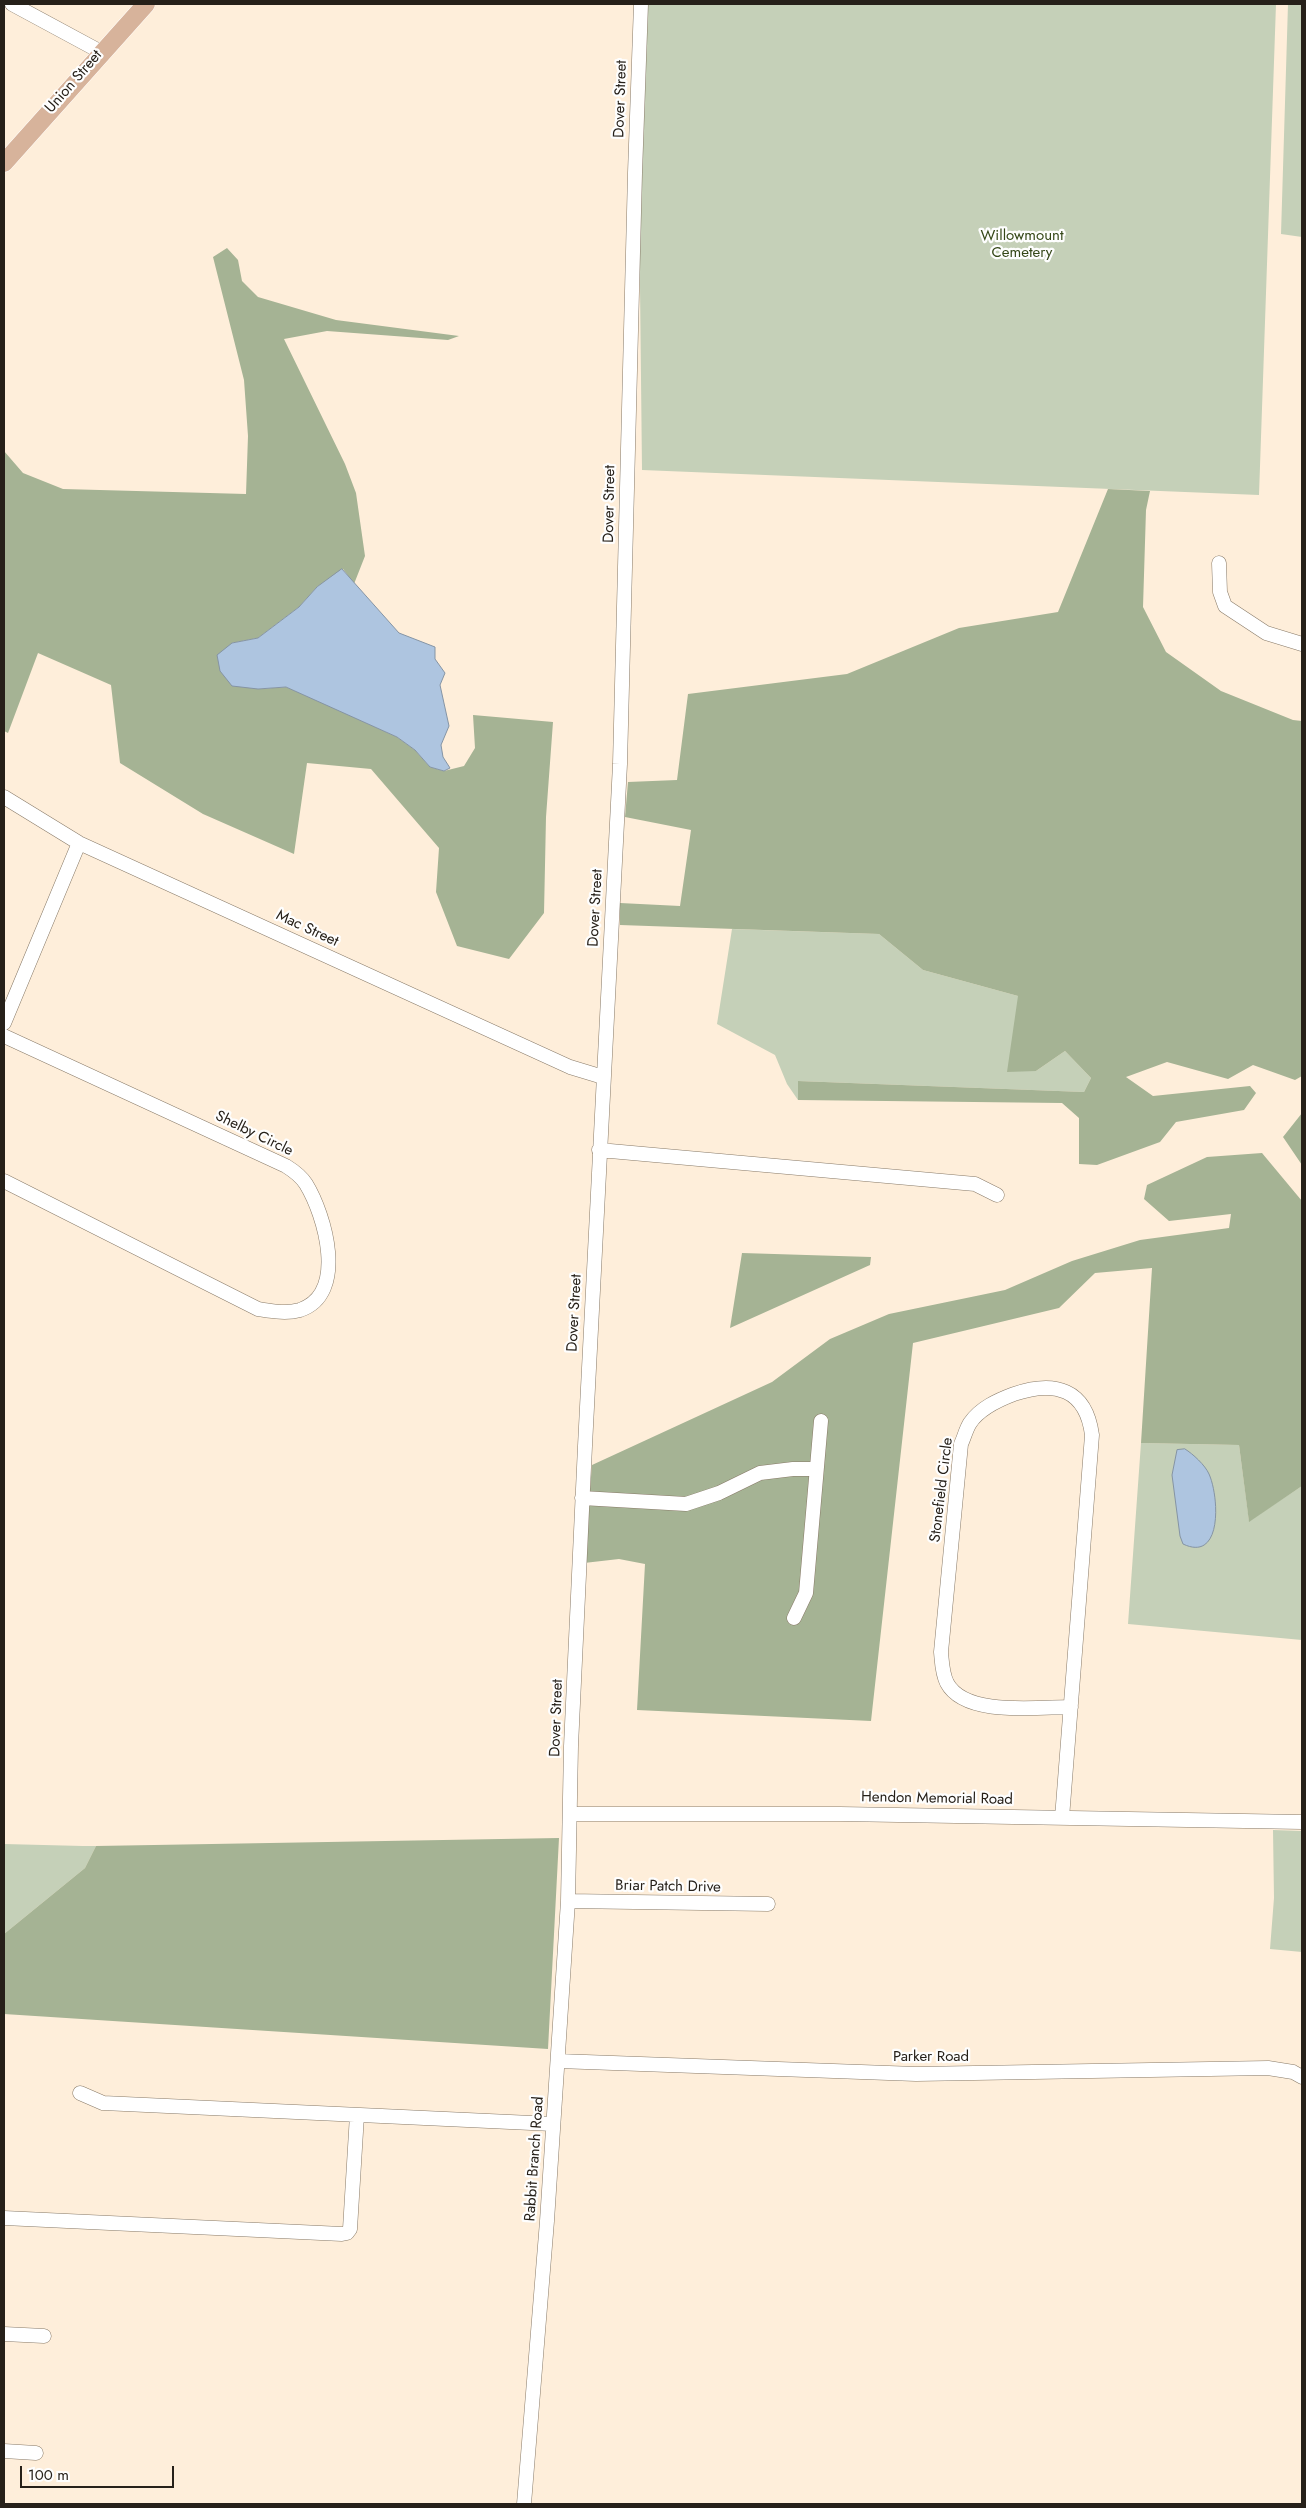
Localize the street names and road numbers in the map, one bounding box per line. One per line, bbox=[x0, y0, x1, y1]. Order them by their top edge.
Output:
street label: Union Street bbox=[42, 47, 106, 117]
street label: Dover Street bbox=[611, 60, 631, 138]
street label: Dover Street bbox=[600, 465, 620, 543]
street label: Dover Street bbox=[585, 869, 607, 947]
street label: Mac Street bbox=[273, 907, 341, 951]
street label: Shelby Circle bbox=[212, 1107, 296, 1161]
street label: Dover Street bbox=[564, 1274, 586, 1352]
street label: Stonefield Circle bbox=[927, 1437, 957, 1543]
street label: Dover Street bbox=[547, 1679, 567, 1757]
street label: Hendon Memorial Road bbox=[861, 1789, 1013, 1809]
street label: Briar Patch Drive bbox=[615, 1877, 721, 1897]
street label: Parker Road bbox=[893, 2048, 969, 2066]
street label: Rabbit Branch Road bbox=[522, 2096, 548, 2222]

